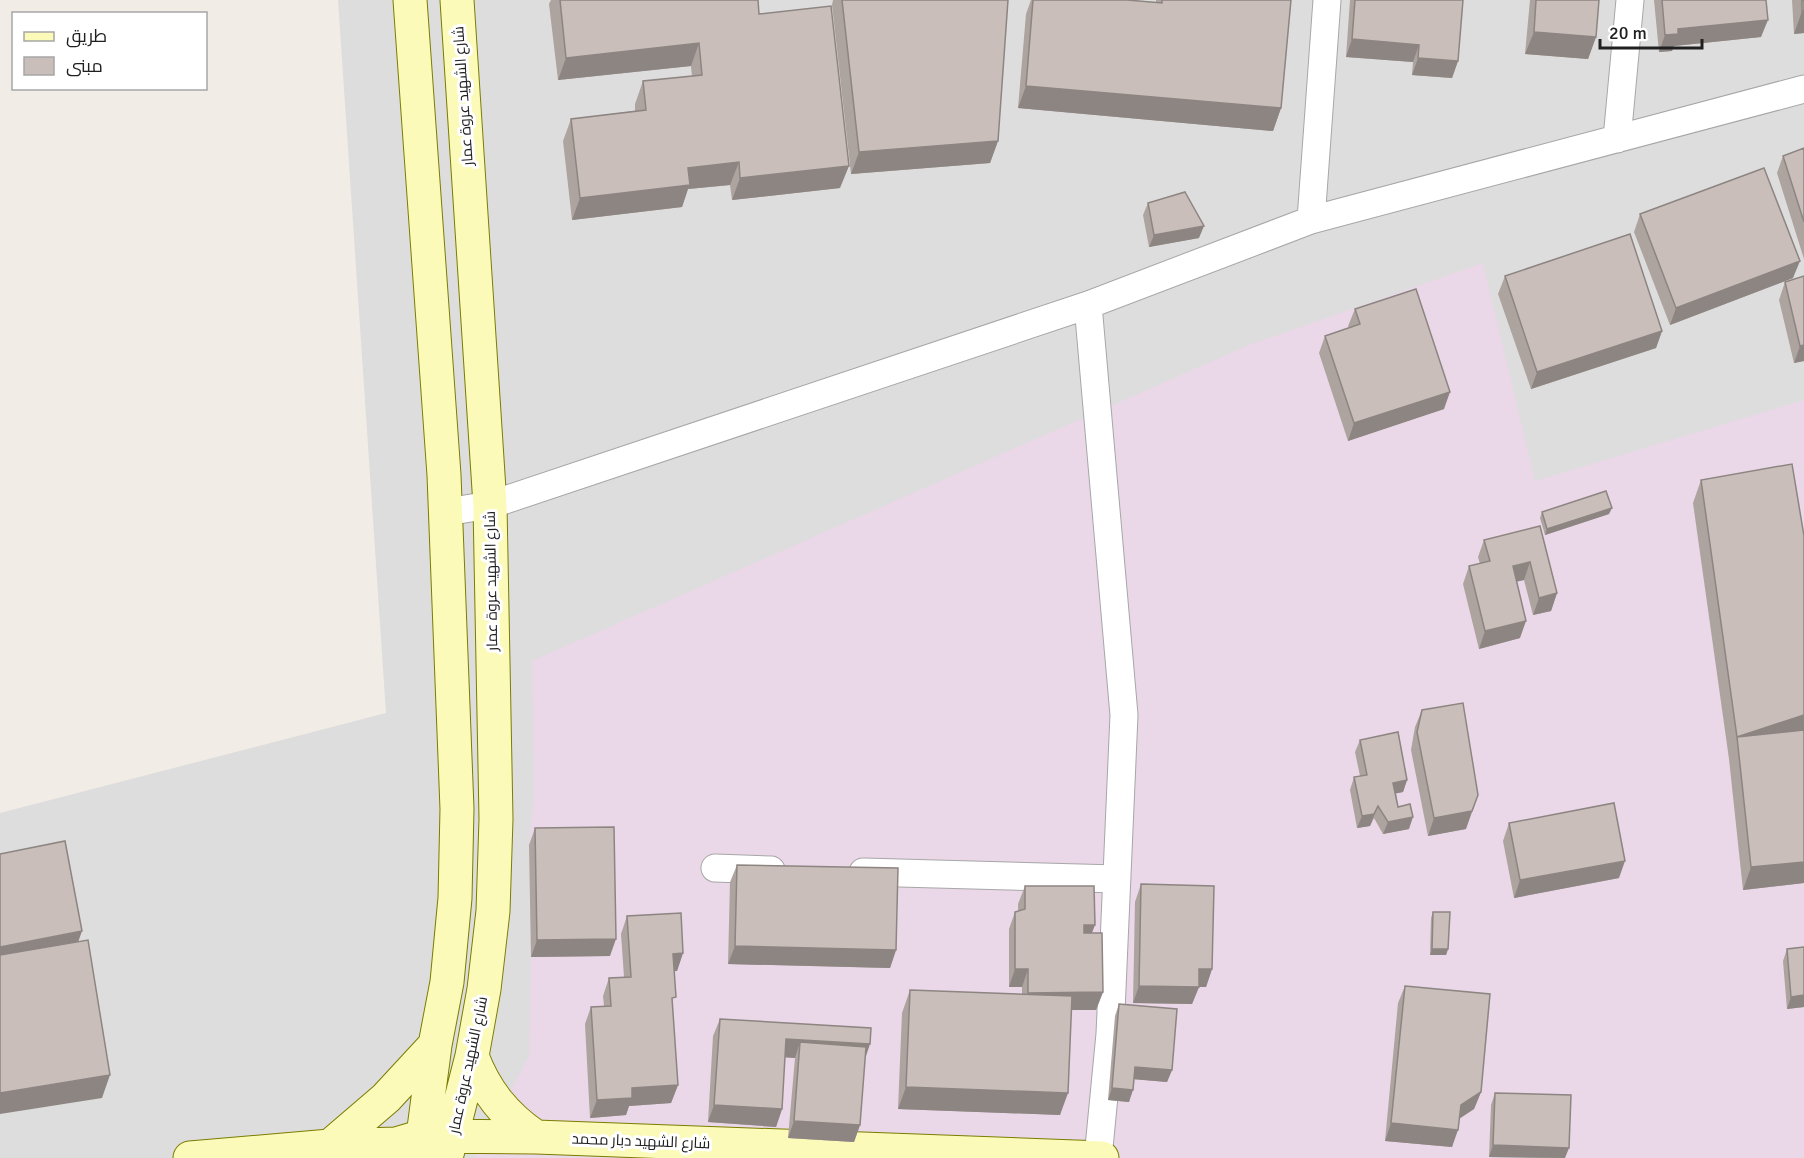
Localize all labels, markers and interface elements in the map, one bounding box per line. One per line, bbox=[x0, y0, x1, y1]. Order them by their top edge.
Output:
legend bbox=[12, 12, 207, 90]
scale bar bbox=[1600, 12, 1702, 50]
text: 20 m bbox=[1609, 22, 1647, 44]
text: طريق bbox=[66, 25, 107, 48]
street label: شارع الشهيد عروة عمار bbox=[449, 25, 479, 167]
text: مبنى bbox=[66, 55, 103, 77]
street label: شارع الشهيد عروة عمار bbox=[481, 511, 503, 652]
street label: شارع الشهيد عروة عمار bbox=[444, 995, 493, 1137]
street label: شارع الشهيد دبار محمد bbox=[571, 1130, 711, 1154]

